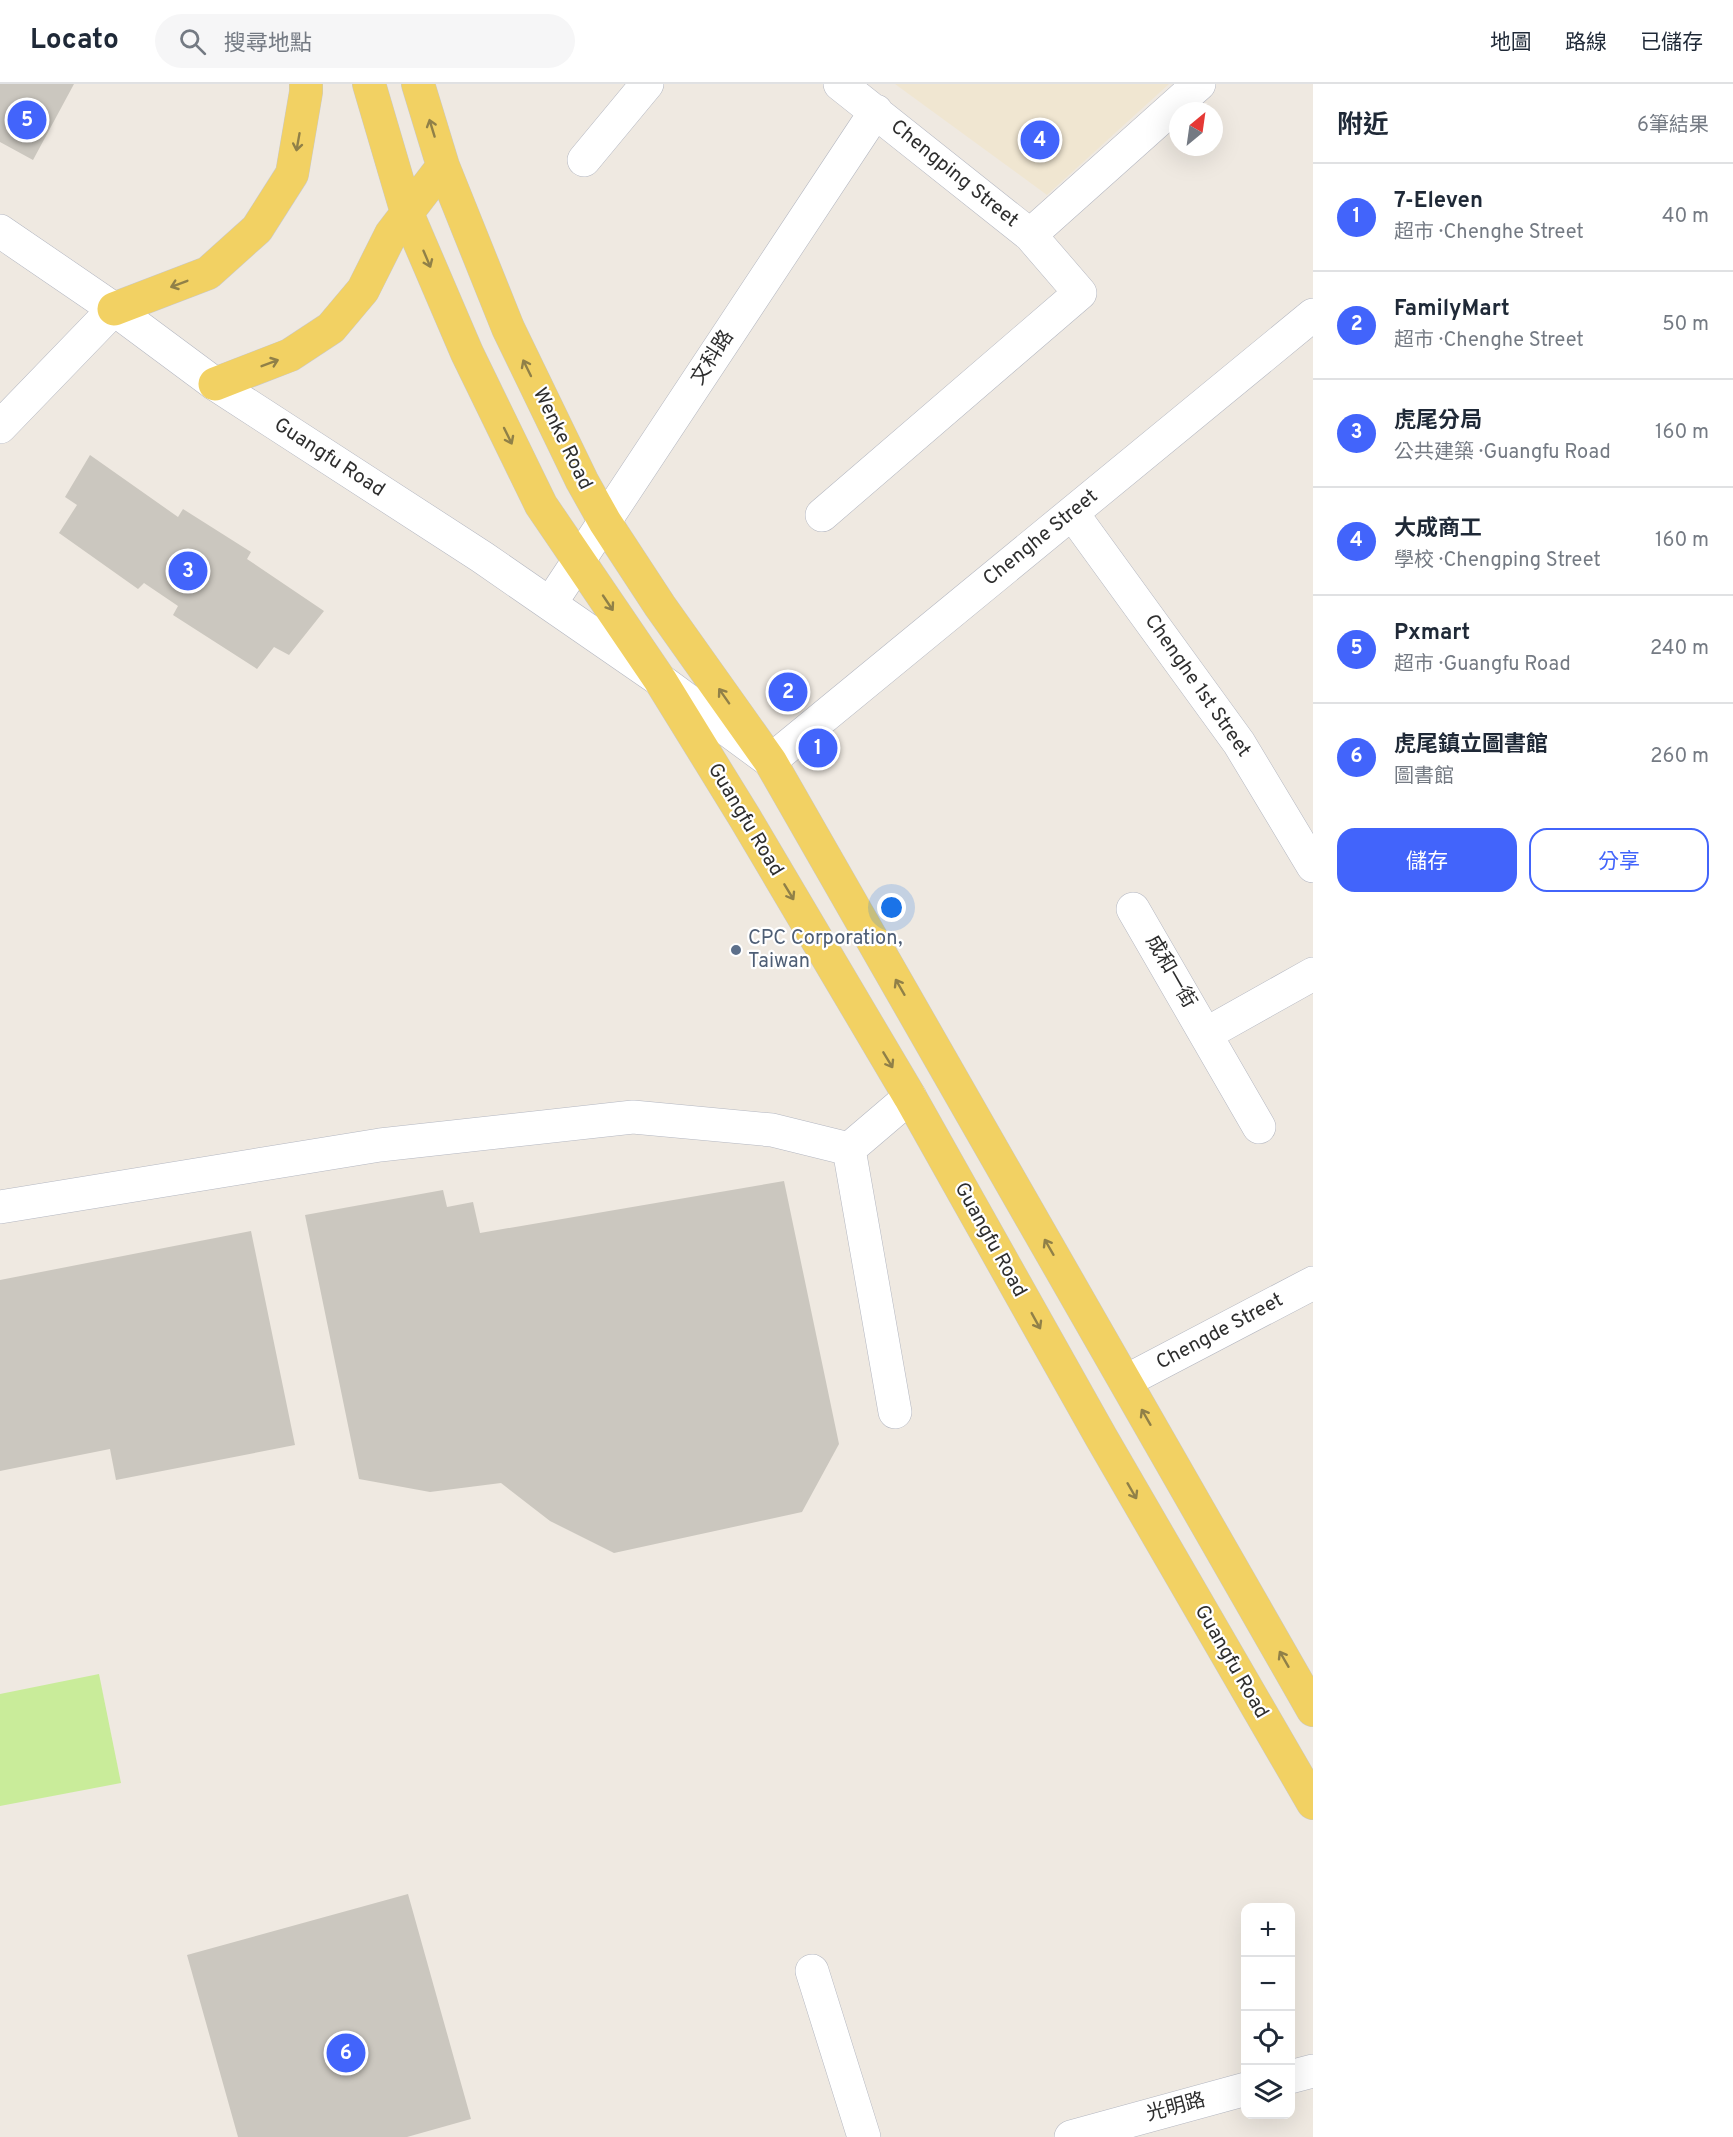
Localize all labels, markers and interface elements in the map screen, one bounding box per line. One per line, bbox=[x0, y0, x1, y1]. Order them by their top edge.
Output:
search box bbox=[155, 14, 575, 68]
text: Locato bbox=[30, 23, 119, 59]
icon: search bbox=[176, 25, 209, 58]
text: 地圖 bbox=[1490, 30, 1532, 57]
text: 路線 bbox=[1565, 30, 1607, 57]
text: 已儲存 bbox=[1640, 30, 1703, 57]
text: 搜尋地點 bbox=[224, 31, 312, 58]
pin: 5 bbox=[8, 98, 46, 142]
north arrow bbox=[1169, 102, 1223, 156]
text: 附近 bbox=[1337, 110, 1389, 143]
text: 6筆結果 bbox=[1637, 113, 1709, 139]
street label: Chengping Street bbox=[885, 114, 1023, 234]
pin: 4 bbox=[1020, 118, 1060, 162]
one-way arrow bbox=[425, 119, 436, 138]
one-way arrow bbox=[292, 131, 303, 151]
text: 7-Eleven bbox=[1394, 188, 1483, 215]
text: 1 bbox=[1353, 204, 1361, 230]
text: 40 m bbox=[1662, 204, 1709, 230]
text: 超市 · Chenghe Street bbox=[1394, 220, 1584, 246]
one-way arrow bbox=[422, 249, 433, 268]
one-way arrow bbox=[170, 279, 189, 290]
text: FamilyMart bbox=[1394, 296, 1510, 323]
text: 2 bbox=[1350, 312, 1363, 338]
text: 50 m bbox=[1662, 312, 1709, 338]
street label: 文科路 bbox=[686, 326, 740, 390]
text: 超市 · Chenghe Street bbox=[1394, 328, 1584, 354]
one-way arrow bbox=[260, 357, 279, 368]
one-way arrow bbox=[521, 359, 533, 377]
street label: Wenke Road bbox=[526, 384, 598, 494]
text: 虎尾分局 bbox=[1394, 408, 1482, 435]
street label: Guangfu Road bbox=[269, 412, 389, 504]
text: 3 bbox=[1351, 420, 1363, 446]
text: 160 m bbox=[1655, 420, 1709, 446]
one-way arrow bbox=[502, 427, 514, 445]
text: 公共建築 · Guangfu Road bbox=[1394, 440, 1611, 466]
street label: Chenghe Street bbox=[978, 484, 1104, 592]
text: 大成商工 bbox=[1394, 516, 1482, 543]
text: 4 bbox=[1350, 528, 1363, 554]
text: 160 m bbox=[1655, 528, 1709, 554]
pin: 3 bbox=[168, 548, 207, 594]
text: 學校 · Chengping Street bbox=[1394, 548, 1601, 574]
one-way arrow bbox=[601, 595, 614, 612]
street label: Chenghe 1st Street bbox=[1138, 609, 1256, 763]
text: Pxmart bbox=[1394, 620, 1470, 647]
text: 5 bbox=[1350, 636, 1363, 662]
text: 240 m bbox=[1650, 636, 1709, 662]
text: 超市 · Guangfu Road bbox=[1394, 652, 1571, 678]
pin: 2 bbox=[768, 670, 808, 714]
one-way arrow bbox=[718, 689, 730, 705]
pin: 1 bbox=[798, 726, 838, 770]
text: 虎尾鎮立圖書館 bbox=[1394, 732, 1548, 759]
text: 6 bbox=[1350, 744, 1363, 770]
text: 260 m bbox=[1650, 744, 1709, 770]
street label: Guangfu Road bbox=[701, 759, 789, 881]
text: 圖書館 bbox=[1394, 764, 1454, 790]
button: 儲存 bbox=[1337, 828, 1517, 892]
button: 分享 bbox=[1529, 828, 1709, 892]
one-way arrow bbox=[783, 883, 795, 900]
your location bbox=[877, 893, 906, 922]
place label: CPC Corporation, Taiwan bbox=[748, 926, 902, 975]
street label: 成和一街 bbox=[1139, 931, 1201, 1013]
marker: CPC Corporation, Taiwan bbox=[729, 943, 743, 957]
one-way arrow bbox=[893, 979, 905, 996]
one-way arrow bbox=[882, 1051, 894, 1068]
street label: Guangfu Road bbox=[948, 1178, 1032, 1302]
one-way arrow bbox=[1043, 1239, 1055, 1256]
street label: Chengde Street bbox=[1152, 1288, 1288, 1376]
one-way arrow bbox=[1030, 1312, 1042, 1329]
one-way arrow bbox=[1140, 1408, 1151, 1426]
one-way arrow bbox=[1126, 1482, 1138, 1499]
street label: Guangfu Road bbox=[1188, 1600, 1274, 1724]
one-way arrow bbox=[1278, 1651, 1290, 1668]
map controls bbox=[1241, 1903, 1295, 2119]
button: + bbox=[1241, 1903, 1295, 1957]
button: − bbox=[1241, 1957, 1295, 2011]
button: locate bbox=[1241, 2011, 1295, 2065]
pin: 6 bbox=[326, 2030, 366, 2076]
button: layers bbox=[1241, 2065, 1295, 2119]
street label: 光明路 bbox=[1144, 2088, 1208, 2128]

